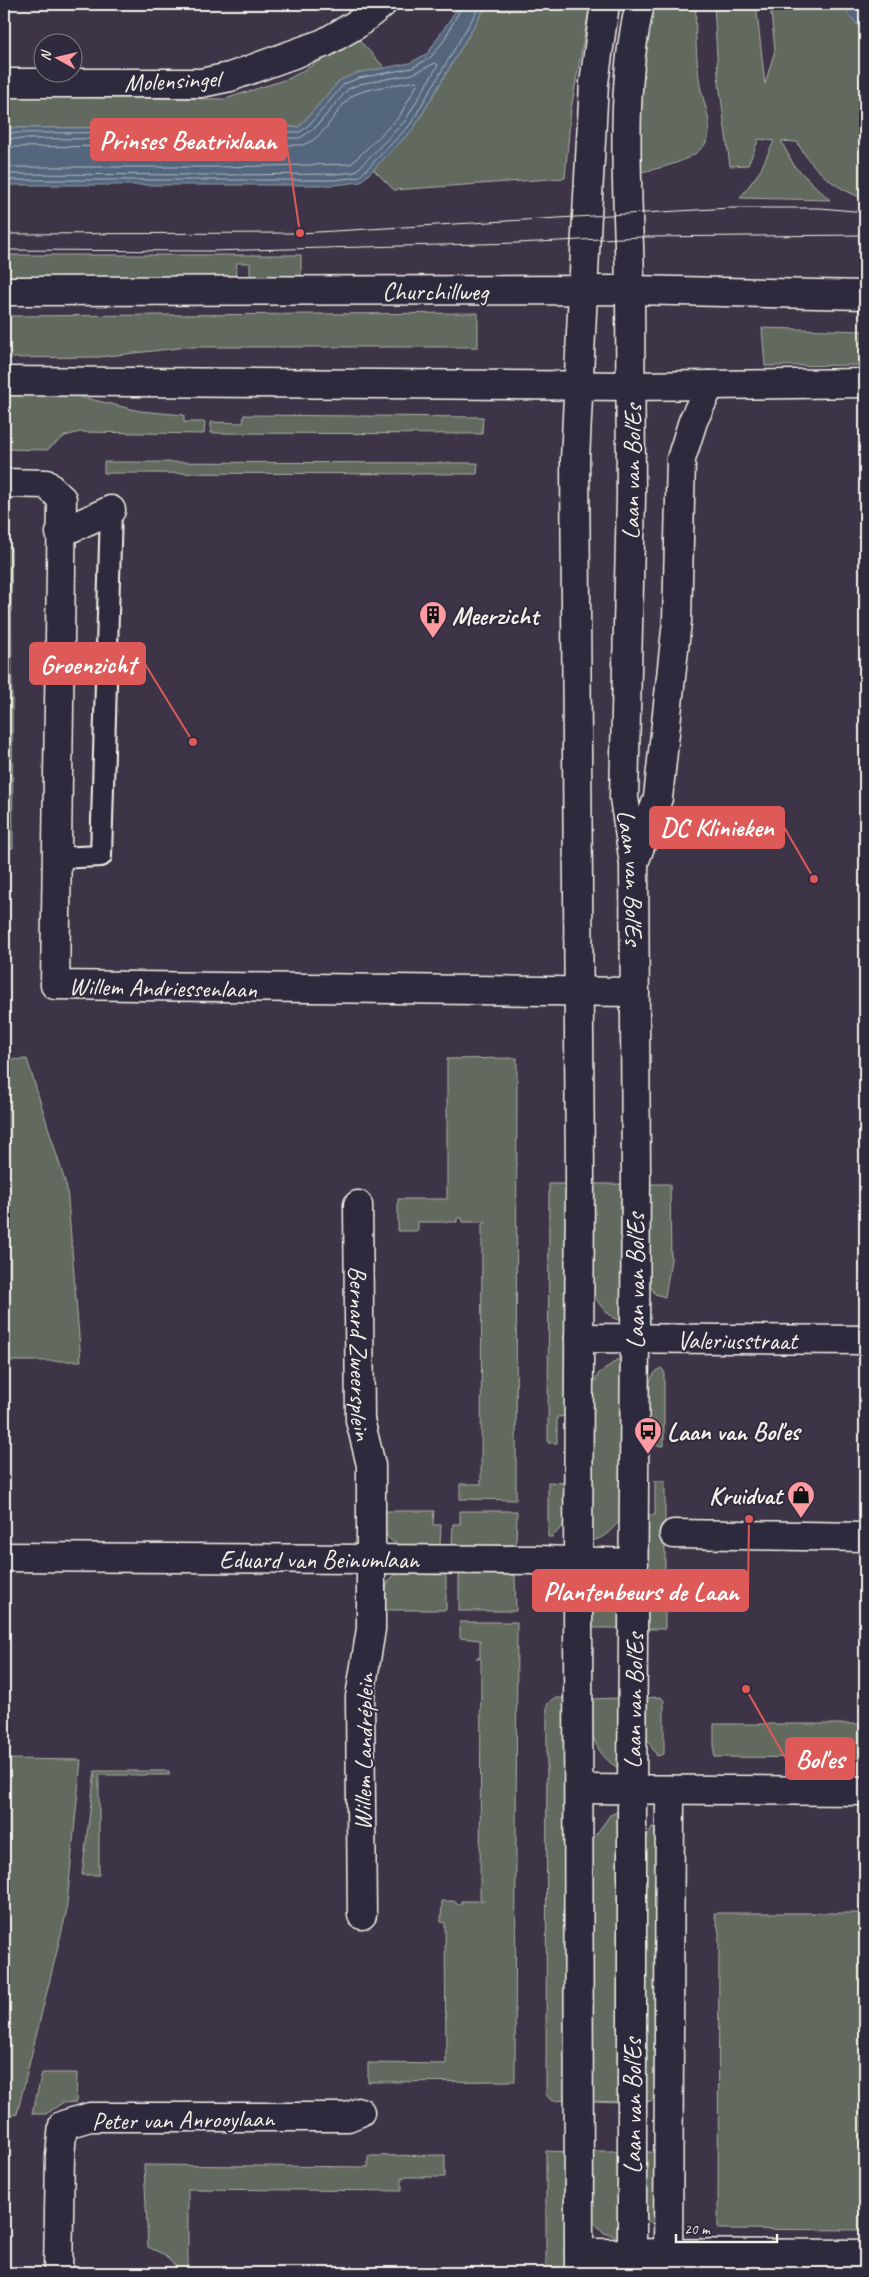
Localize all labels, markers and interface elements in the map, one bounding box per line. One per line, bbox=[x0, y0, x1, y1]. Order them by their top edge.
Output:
north arrow bbox=[32, 32, 82, 82]
text: N bbox=[37, 48, 55, 62]
street label: Molensingel bbox=[123, 62, 226, 99]
callout: Prinses Beatrixlaan bbox=[91, 119, 286, 160]
text: Prinses Beatrixlaan bbox=[100, 124, 278, 157]
street label: Churchillweg bbox=[382, 276, 490, 308]
street label: Laan van Bol'Es bbox=[615, 402, 649, 540]
building icon: Meerzicht bbox=[418, 600, 448, 639]
place label: Meerzicht bbox=[452, 600, 541, 632]
callout: Groenzicht bbox=[30, 643, 145, 684]
text: Groenzicht bbox=[40, 648, 140, 681]
callout: DC Klinieken bbox=[650, 807, 784, 848]
street label: Laan van Bol'Es bbox=[609, 808, 650, 948]
text: DC Klinieken bbox=[660, 811, 775, 844]
street label: Willem Andriessenlaan bbox=[69, 970, 258, 1006]
street label: Laan van Bol'Es bbox=[620, 1211, 652, 1349]
street label: Bernard Zweersplein bbox=[342, 1266, 379, 1444]
street label: Valeriusstraat bbox=[677, 1325, 800, 1357]
bus stop icon: Laan van Bol'es bbox=[633, 1416, 663, 1455]
place label: Laan van Bol'es bbox=[667, 1416, 802, 1448]
place label: Kruidvat bbox=[709, 1480, 785, 1512]
shop icon: Kruidvat bbox=[786, 1480, 816, 1519]
street label: Eduard van Beinumlaan bbox=[219, 1544, 420, 1576]
callout: Plantenbeurs de Laan bbox=[533, 1570, 748, 1611]
text: Plantenbeurs de Laan bbox=[543, 1575, 741, 1608]
street label: Laan van Bol'Es bbox=[617, 1631, 651, 1769]
street label: Willem Landréplein bbox=[347, 1672, 381, 1831]
callout: Bol'es bbox=[786, 1738, 854, 1779]
text: Bol'es bbox=[796, 1743, 847, 1776]
street label: Laan van Bol'Es bbox=[617, 2036, 649, 2174]
street label: Peter van Anrooylaan bbox=[92, 2102, 276, 2138]
scale bar bbox=[676, 2212, 778, 2244]
text: 20 m bbox=[684, 2220, 711, 2239]

